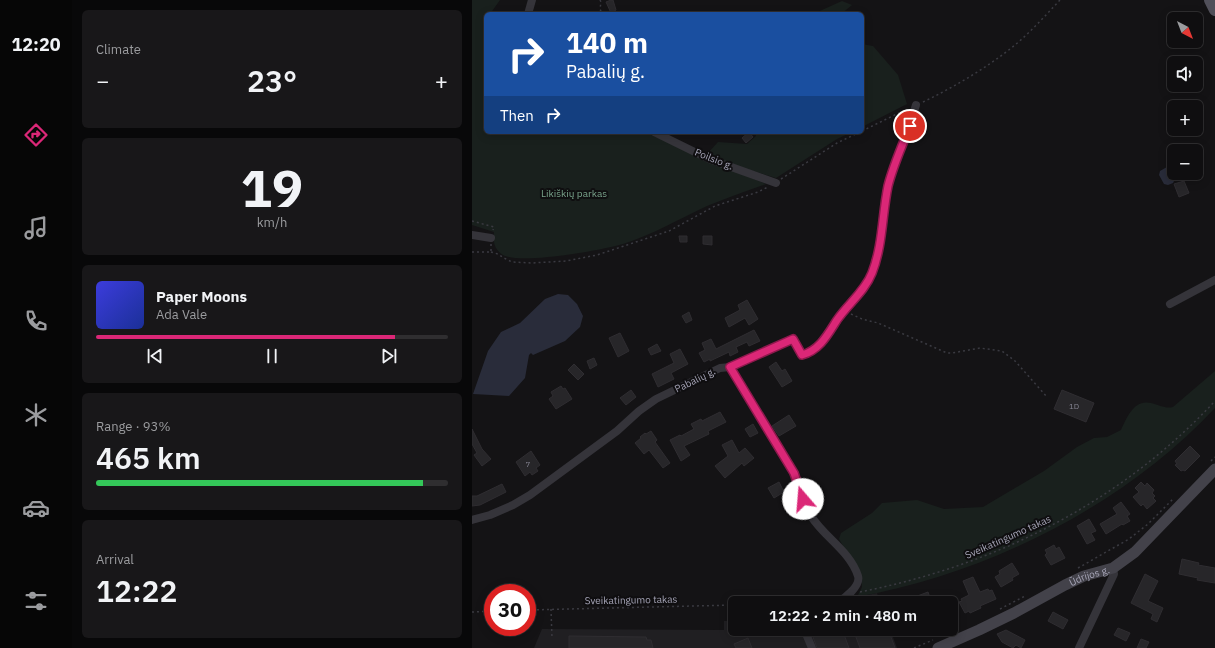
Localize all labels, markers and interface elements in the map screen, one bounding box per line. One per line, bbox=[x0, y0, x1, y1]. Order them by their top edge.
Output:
north arrow bbox=[1167, 12, 1203, 48]
map controls bbox=[1167, 12, 1203, 180]
text: 140 m bbox=[566, 24, 648, 61]
icon: right bbox=[500, 28, 552, 80]
text: 12:20 bbox=[11, 33, 61, 56]
text: Climate bbox=[96, 41, 141, 58]
button: sound bbox=[1167, 56, 1203, 92]
text: Pabalių g. bbox=[566, 60, 645, 83]
text: 23° bbox=[247, 61, 297, 100]
text: − bbox=[96, 66, 109, 95]
text: + bbox=[435, 66, 448, 95]
button: + bbox=[1167, 100, 1203, 136]
icon: right bbox=[542, 104, 564, 126]
text: Then bbox=[500, 106, 534, 125]
pin bbox=[893, 109, 927, 143]
icon: arrive bbox=[899, 115, 921, 137]
icon: directions bbox=[22, 121, 50, 149]
button: − bbox=[1167, 144, 1203, 180]
street label: Poilsio g. bbox=[693, 145, 735, 173]
text: 19 bbox=[241, 154, 303, 221]
park label: Likiškių parkas bbox=[541, 187, 607, 200]
icon: music bbox=[22, 214, 50, 242]
text: km/h bbox=[257, 214, 287, 231]
text: Paper Moons bbox=[156, 287, 247, 306]
text: Ada Vale bbox=[156, 306, 207, 323]
icon: phone bbox=[22, 307, 50, 335]
icon: previous bbox=[144, 345, 166, 367]
icon: pause bbox=[261, 345, 283, 367]
icon: next bbox=[378, 345, 400, 367]
street label: Pabalių g. bbox=[672, 365, 718, 395]
icon: climate bbox=[22, 401, 50, 429]
house number: 1D bbox=[1069, 401, 1079, 411]
text: Range · 93% bbox=[96, 418, 170, 435]
text: 465 km bbox=[96, 438, 201, 477]
house number: 7 bbox=[526, 459, 531, 469]
position arrow bbox=[782, 478, 824, 520]
icon: car bbox=[22, 494, 50, 522]
street label: Sveikatingumo takas bbox=[963, 512, 1053, 562]
text: Arrival bbox=[96, 551, 134, 568]
street label: Ūdrijos g. bbox=[1067, 563, 1111, 589]
text: 12:22 bbox=[96, 571, 178, 610]
speed limit sign: 30 bbox=[484, 584, 536, 636]
icon: filters bbox=[22, 587, 50, 615]
street label: Sveikatingumo takas bbox=[585, 593, 678, 607]
text: 12:22 · 2 min · 480 m bbox=[769, 606, 917, 625]

